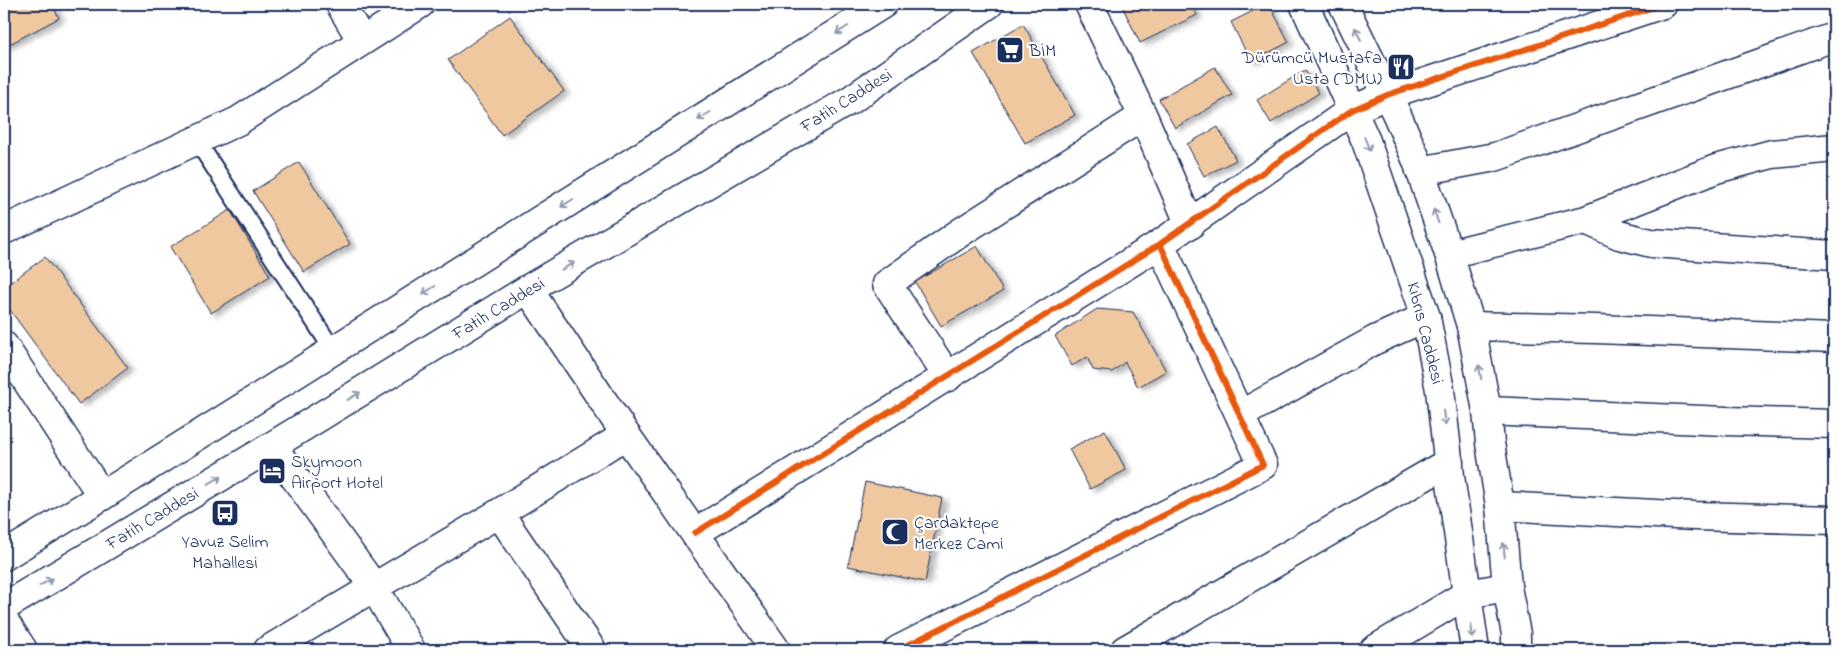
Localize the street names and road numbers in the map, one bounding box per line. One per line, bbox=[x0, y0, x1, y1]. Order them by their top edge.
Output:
street label: Fatih Caddesi bbox=[795, 63, 898, 141]
street label: Fatih Caddesi bbox=[447, 272, 550, 348]
street label: Kıbrıs Caddesi bbox=[1399, 280, 1449, 387]
street label: Fatih Caddesi bbox=[101, 482, 204, 558]

